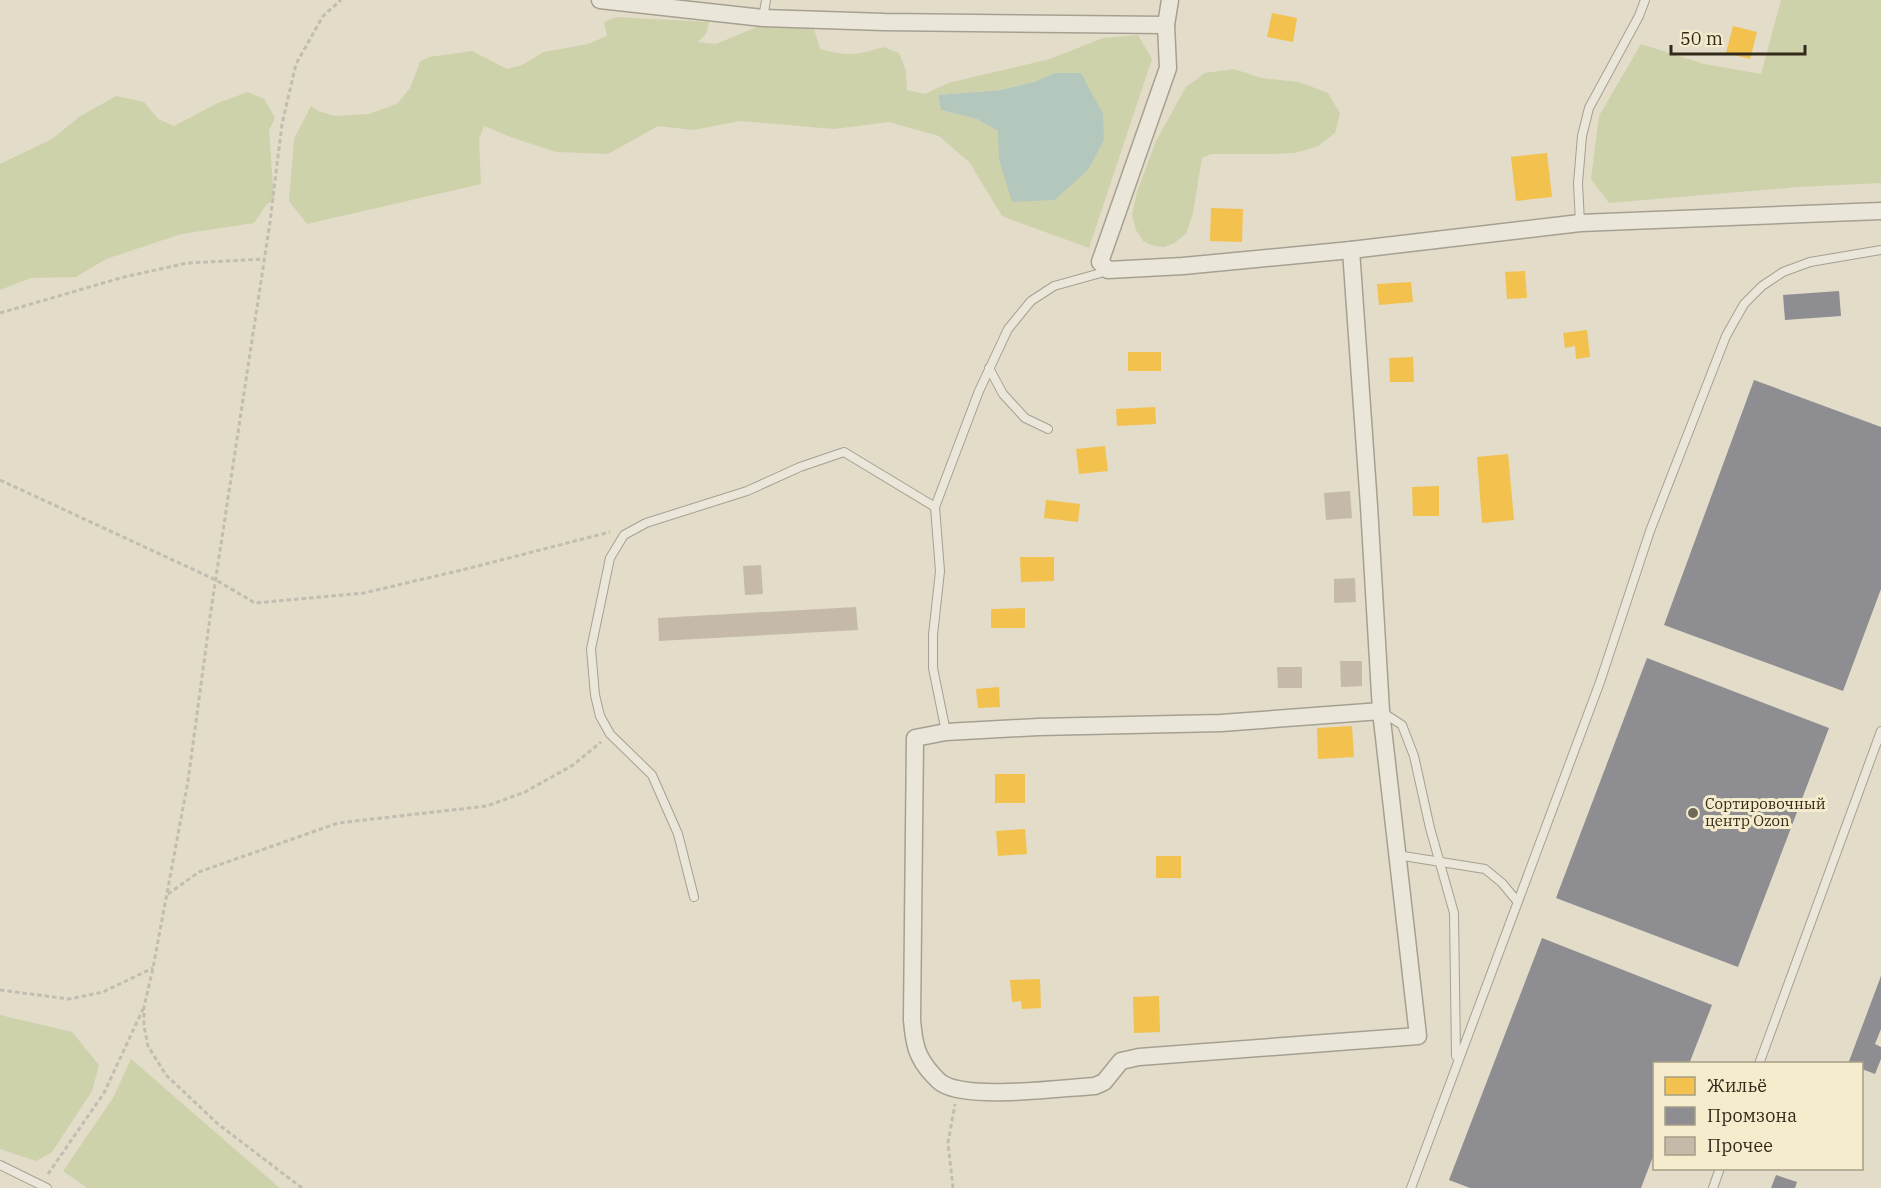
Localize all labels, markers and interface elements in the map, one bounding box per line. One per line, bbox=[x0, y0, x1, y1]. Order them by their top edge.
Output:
scale bar bbox=[1671, 18, 1804, 56]
text: 50 m bbox=[1680, 27, 1723, 50]
place label: Сортировочный центр Ozon bbox=[1705, 794, 1826, 830]
marker: Сортировочный центр Ozon bbox=[1686, 806, 1700, 820]
legend bbox=[1653, 1062, 1863, 1170]
text: Жильё bbox=[1707, 1074, 1767, 1097]
text: Промзона bbox=[1707, 1104, 1797, 1127]
text: Прочее bbox=[1707, 1134, 1773, 1157]

